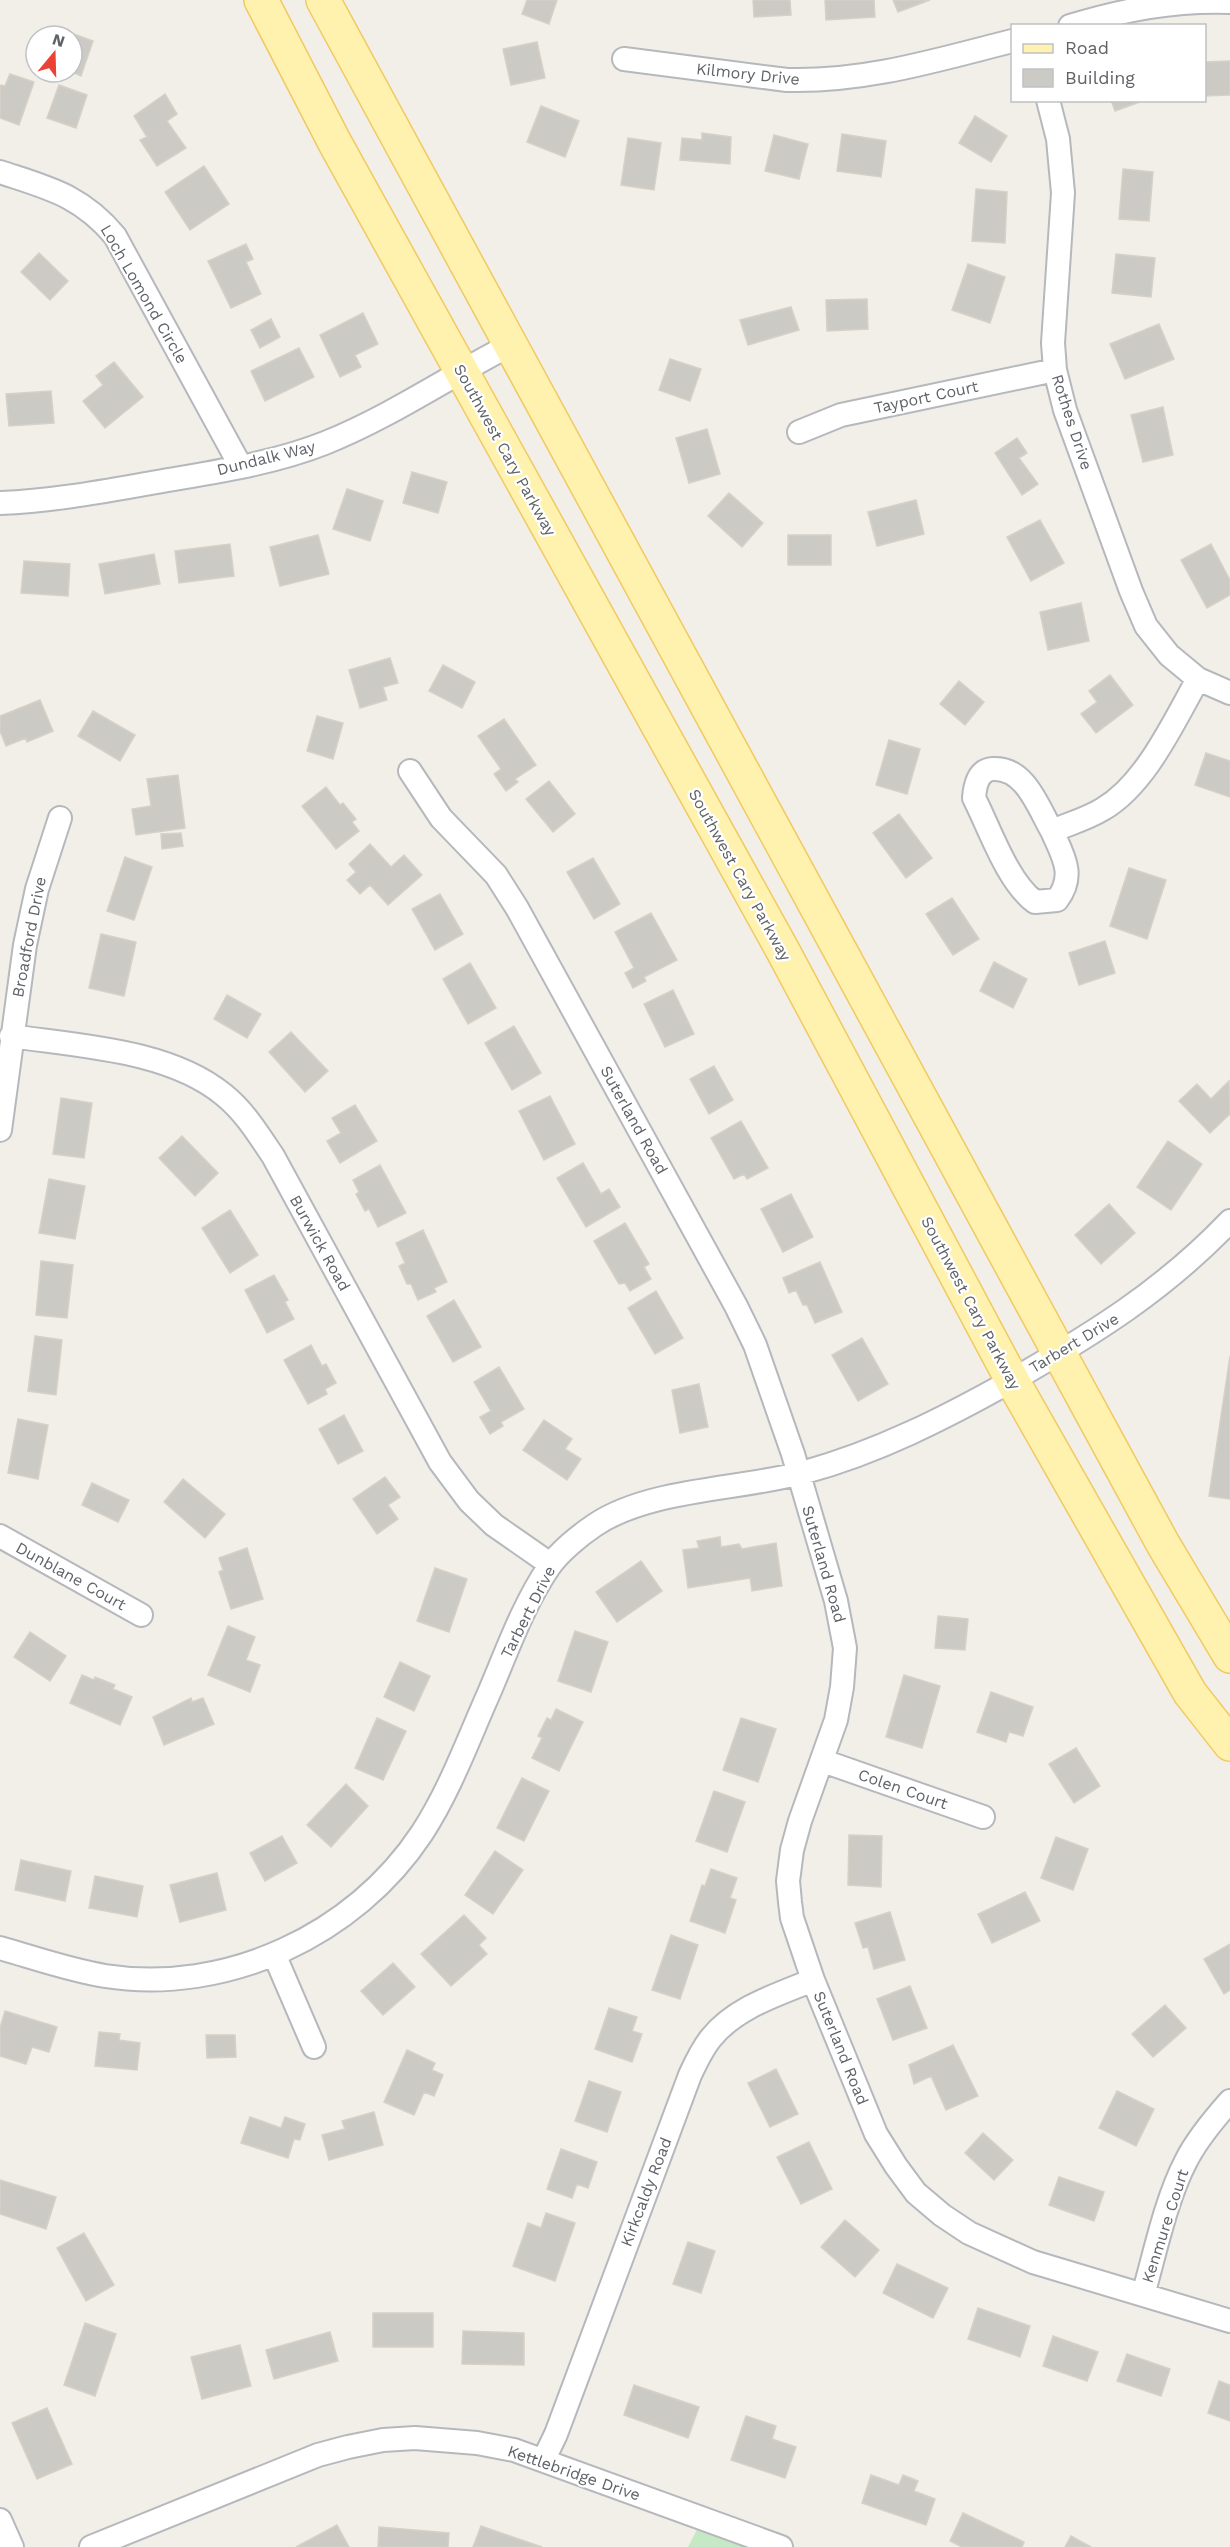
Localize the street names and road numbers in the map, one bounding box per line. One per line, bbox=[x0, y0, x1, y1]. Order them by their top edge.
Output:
street label: Kilmory Drive bbox=[695, 59, 801, 89]
street label: Loch Lomond Circle bbox=[97, 221, 191, 367]
street label: Southwest Cary Parkway bbox=[450, 361, 561, 540]
street label: Rothes Drive bbox=[1048, 372, 1096, 472]
street label: Tayport Court bbox=[872, 377, 980, 417]
street label: Dundalk Way bbox=[215, 436, 318, 479]
street label: Southwest Cary Parkway bbox=[685, 786, 796, 965]
street label: Broadford Drive bbox=[8, 875, 50, 999]
street label: Suterland Road bbox=[596, 1063, 672, 1177]
street label: Burwick Road bbox=[286, 1192, 354, 1294]
street label: Southwest Cary Parkway bbox=[917, 1213, 1025, 1394]
street label: Tarbert Drive bbox=[1026, 1309, 1122, 1377]
street label: Suterland Road bbox=[798, 1503, 850, 1625]
street label: Dunblane Court bbox=[13, 1538, 130, 1614]
street label: Tarbert Drive bbox=[497, 1563, 559, 1661]
street label: Colen Court bbox=[856, 1765, 950, 1813]
street label: Suterland Road bbox=[810, 1988, 872, 2108]
street label: Kirkcaldy Road bbox=[616, 2135, 676, 2249]
street label: Kenmure Court bbox=[1138, 2167, 1192, 2285]
street label: Kettlebridge Drive bbox=[505, 2441, 643, 2505]

